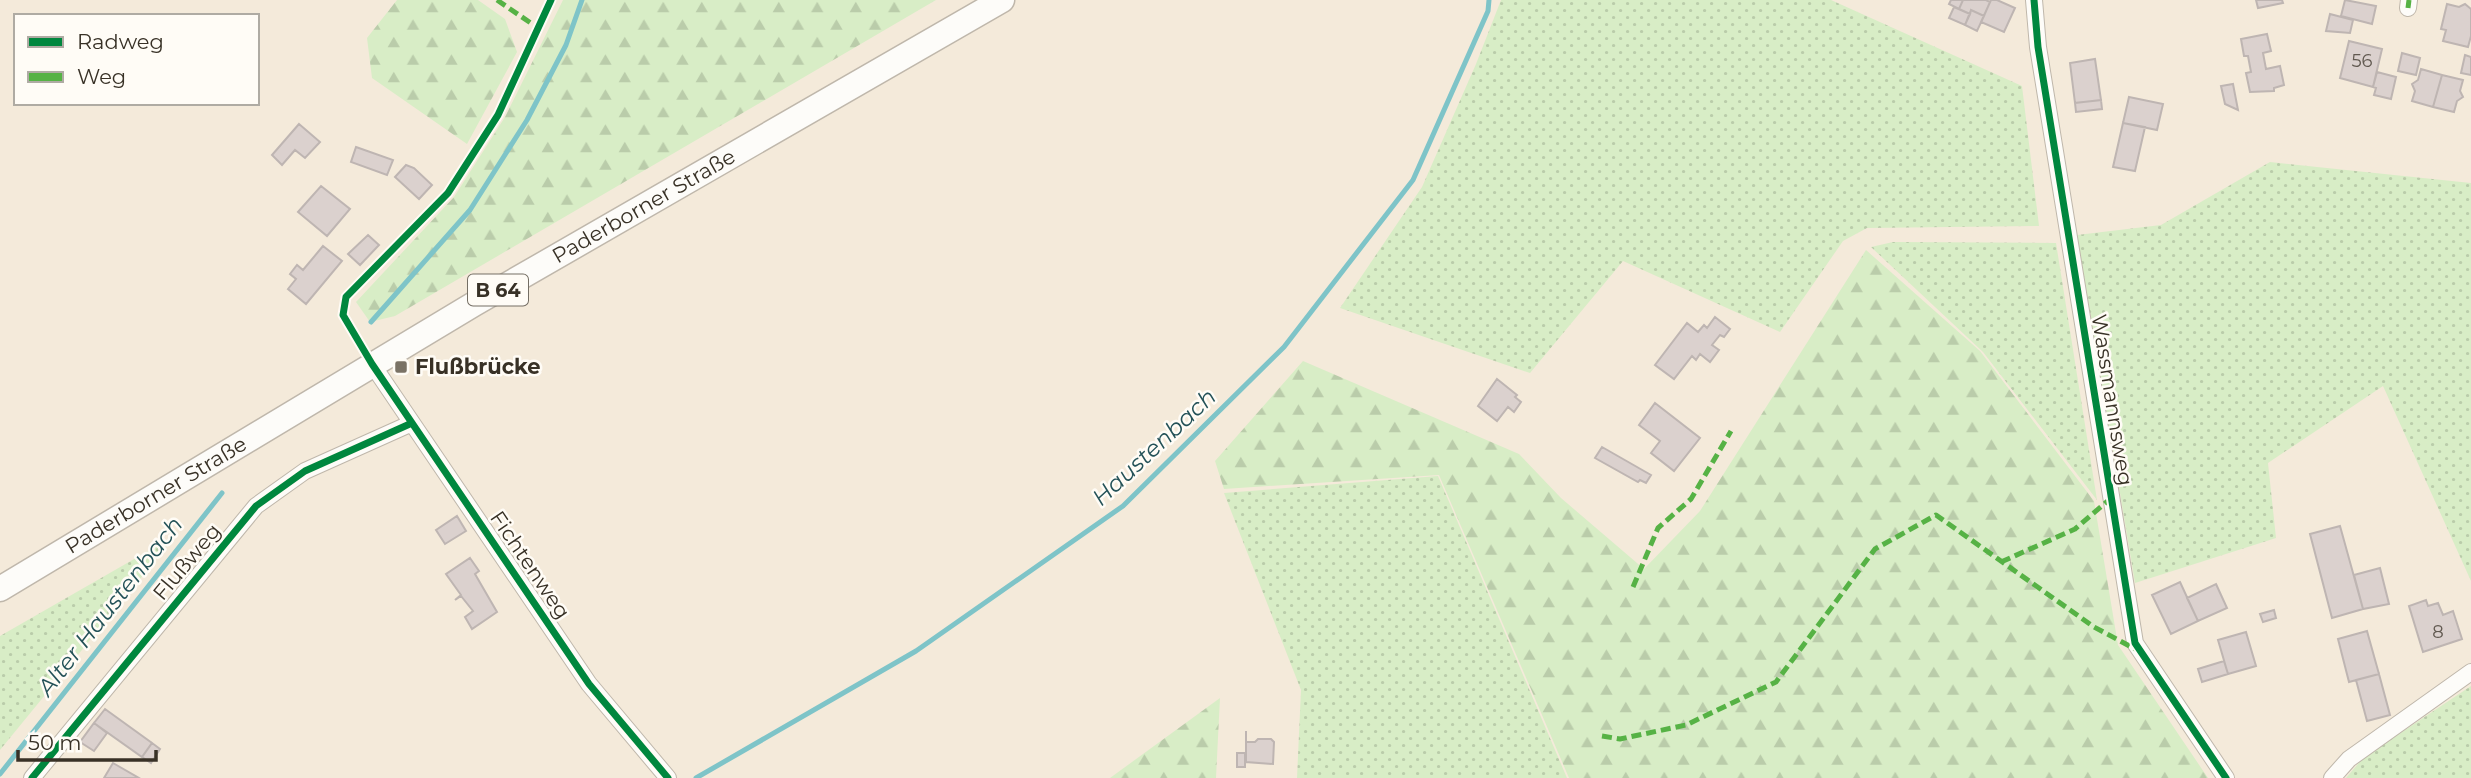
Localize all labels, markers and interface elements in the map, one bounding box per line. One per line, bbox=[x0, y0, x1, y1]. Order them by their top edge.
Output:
legend bbox=[14, 14, 259, 105]
text: Radweg bbox=[77, 29, 164, 54]
house number: 56 bbox=[2351, 50, 2373, 72]
text: Weg bbox=[77, 64, 126, 89]
street label: Paderborner Straße bbox=[548, 143, 739, 268]
road number: B 64 bbox=[468, 274, 528, 306]
street label: Wassmannsweg bbox=[2087, 312, 2138, 488]
place label: Flußbrücke bbox=[415, 354, 541, 379]
marker: Flußbrücke bbox=[393, 359, 409, 375]
water label: Haustenbach bbox=[1086, 383, 1222, 511]
street label: Paderborner Straße bbox=[61, 431, 251, 559]
street label: Fichtenweg bbox=[485, 506, 576, 623]
water label: Alter Haustenbach bbox=[30, 511, 189, 703]
street label: Flußweg bbox=[147, 518, 226, 605]
house number: 8 bbox=[2432, 621, 2444, 643]
scale bar bbox=[18, 718, 156, 762]
text: 50 m bbox=[28, 730, 82, 755]

